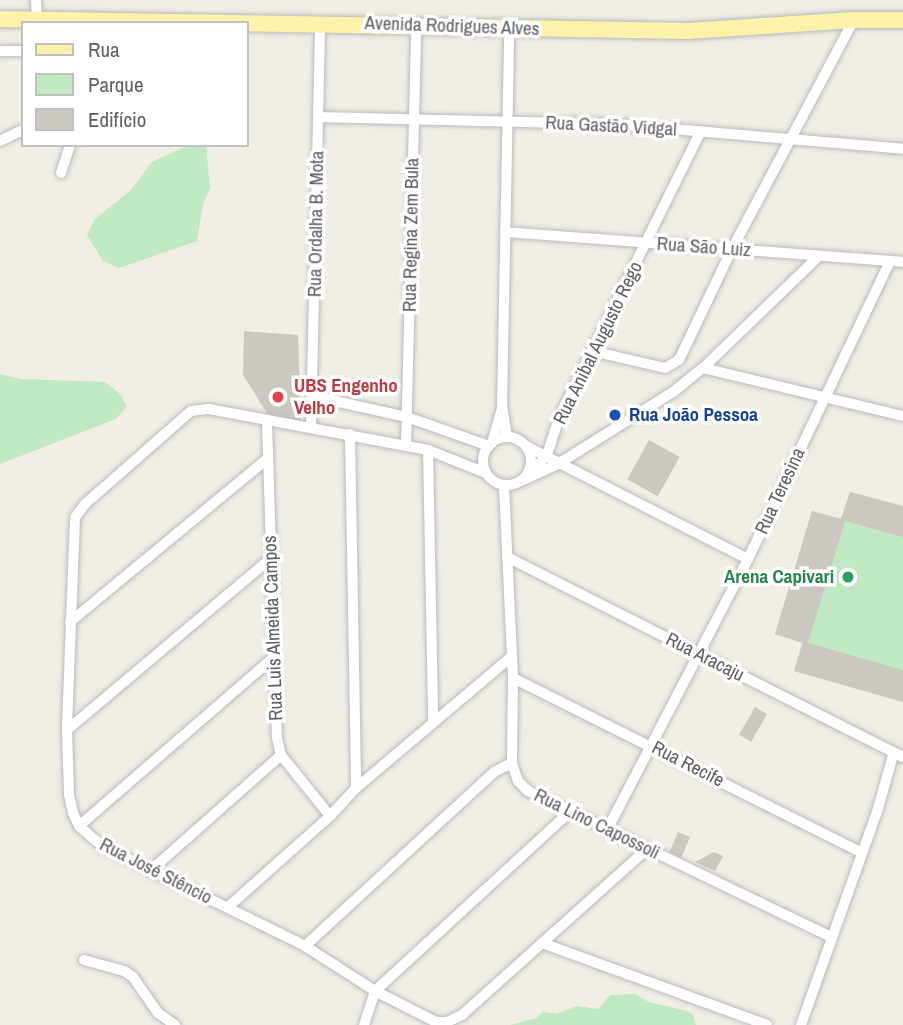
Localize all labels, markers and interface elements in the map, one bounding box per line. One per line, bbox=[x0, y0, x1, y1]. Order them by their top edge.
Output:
street label: Avenida Rodrigues Alves bbox=[364, 12, 540, 40]
legend bbox=[21, 21, 248, 147]
text: Rua bbox=[88, 35, 120, 64]
text: Parque bbox=[88, 70, 144, 99]
text: Edifício bbox=[88, 105, 146, 134]
street label: Rua Gastão Vidgal bbox=[545, 111, 677, 141]
street label: Rua Ordalha B. Mota bbox=[303, 151, 329, 297]
street label: Rua Regina Zem Bula bbox=[398, 158, 424, 312]
street label: Rua São Luiz bbox=[656, 232, 752, 262]
street label: Rua Anibal Augusto Rego bbox=[548, 257, 648, 429]
place label: UBS Engenho Velho bbox=[294, 375, 398, 419]
marker: UBS Engenho Velho bbox=[268, 387, 288, 407]
place label: Rua João Pessoa bbox=[629, 404, 758, 426]
marker: Rua João Pessoa bbox=[607, 407, 623, 423]
street label: Rua Teresina bbox=[750, 444, 810, 538]
street label: Rua Luis Almeida Campos bbox=[258, 535, 288, 721]
place label: Arena Capivari bbox=[724, 566, 834, 588]
marker: Arena Capivari bbox=[840, 569, 856, 585]
street label: Rua Aracaju bbox=[662, 627, 748, 687]
street label: Rua Recife bbox=[648, 736, 728, 792]
street label: Rua Lino Capossoli bbox=[531, 784, 663, 864]
street label: Rua José Stêncio bbox=[96, 833, 216, 909]

